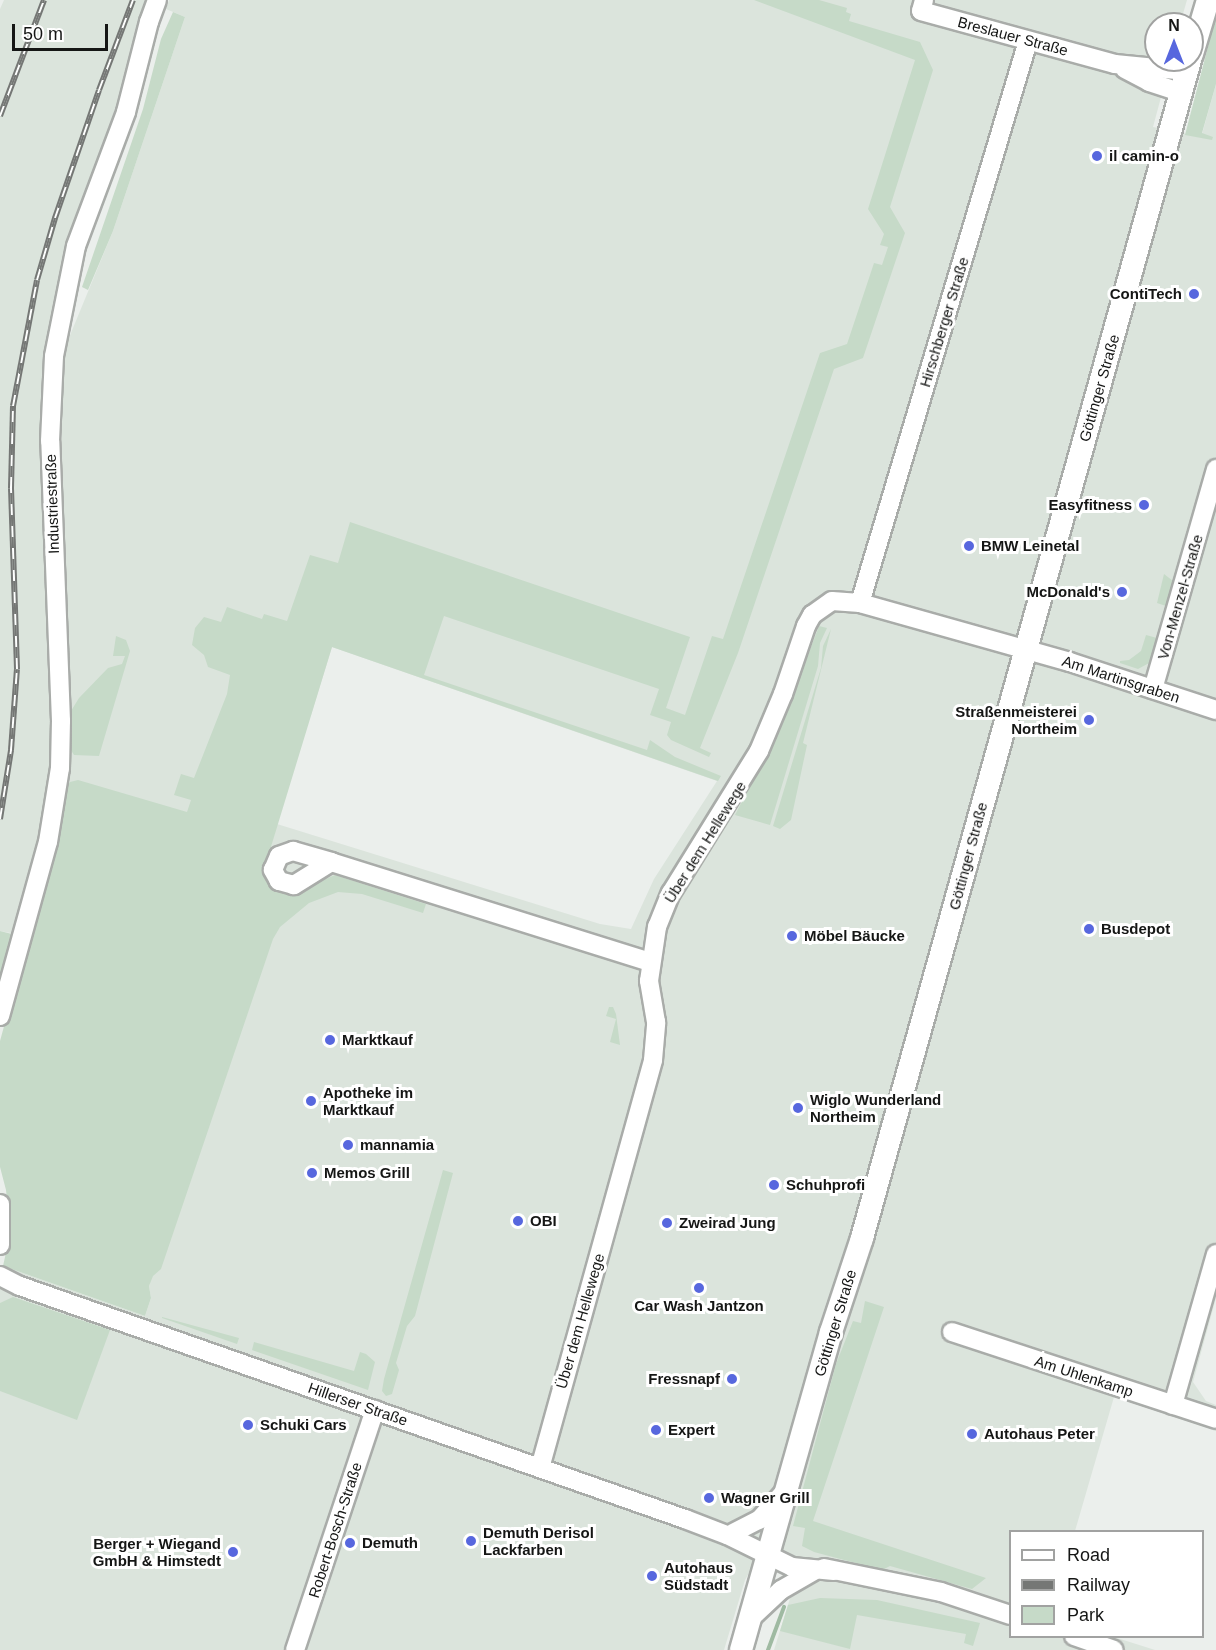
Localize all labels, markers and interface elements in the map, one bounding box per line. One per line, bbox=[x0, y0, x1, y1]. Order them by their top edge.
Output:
scale bar bbox=[15, 12, 111, 50]
north arrow bbox=[1144, 12, 1204, 72]
street label: Breslauer Straße bbox=[956, 13, 1070, 59]
text: N bbox=[1168, 17, 1180, 34]
text: 50 m bbox=[23, 24, 63, 44]
place label: il camin-o bbox=[1109, 147, 1179, 165]
marker: il camin-o bbox=[1090, 149, 1104, 163]
street label: Hirschberger Straße bbox=[916, 255, 972, 389]
place label: ContiTech bbox=[1110, 285, 1182, 303]
marker: ContiTech bbox=[1187, 287, 1201, 301]
street label: Göttinger Straße bbox=[1075, 332, 1123, 444]
street label: Industriestraße bbox=[41, 454, 63, 554]
place label: Easyfitness bbox=[1049, 496, 1132, 514]
marker: Easyfitness bbox=[1137, 498, 1151, 512]
street label: Von-Menzel-Straße bbox=[1154, 532, 1206, 662]
place label: BMW Leinetal bbox=[981, 537, 1079, 555]
marker: BMW Leinetal bbox=[962, 539, 976, 553]
place label: McDonald's bbox=[1026, 583, 1110, 601]
marker: McDonald's bbox=[1115, 585, 1129, 599]
street label: Am Martinsgraben bbox=[1060, 652, 1182, 706]
place label: Straßenmeisterei Northeim bbox=[955, 702, 1077, 737]
marker: Straßenmeisterei Northeim bbox=[1082, 713, 1096, 727]
street label: Über dem Hellewege bbox=[660, 778, 750, 906]
street label: Göttinger Straße bbox=[945, 800, 991, 912]
place label: Busdepot bbox=[1101, 920, 1170, 938]
marker: Busdepot bbox=[1082, 922, 1096, 936]
place label: Möbel Bäucke bbox=[804, 927, 905, 945]
marker: Möbel Bäucke bbox=[785, 929, 799, 943]
place label: Marktkauf bbox=[342, 1031, 413, 1049]
marker: Marktkauf bbox=[323, 1033, 337, 1047]
place label: Apotheke im Marktkauf bbox=[323, 1083, 413, 1118]
place label: Wiglo Wunderland Northeim bbox=[810, 1090, 941, 1125]
marker: Apotheke im Marktkauf bbox=[304, 1094, 318, 1108]
marker: Wiglo Wunderland Northeim bbox=[791, 1101, 805, 1115]
place label: mannamia bbox=[360, 1136, 434, 1154]
marker: mannamia bbox=[341, 1138, 355, 1152]
place label: Memos Grill bbox=[324, 1164, 410, 1182]
marker: Memos Grill bbox=[305, 1166, 319, 1180]
place label: Schuhprofi bbox=[786, 1176, 865, 1194]
marker: Schuhprofi bbox=[767, 1178, 781, 1192]
place label: OBI bbox=[530, 1212, 557, 1230]
marker: OBI bbox=[511, 1214, 525, 1228]
place label: Zweirad Jung bbox=[679, 1214, 776, 1232]
marker: Zweirad Jung bbox=[660, 1216, 674, 1230]
street label: Über dem Hellewege bbox=[552, 1251, 608, 1391]
street label: Göttinger Straße bbox=[810, 1267, 860, 1379]
marker: Car Wash Jantzon bbox=[692, 1281, 706, 1295]
place label: Car Wash Jantzon bbox=[634, 1297, 764, 1315]
street label: Am Uhlenkamp bbox=[1032, 1352, 1136, 1400]
place label: Fressnapf bbox=[648, 1370, 720, 1388]
marker: Fressnapf bbox=[725, 1372, 739, 1386]
street label: Hillerser Straße bbox=[306, 1379, 410, 1429]
place label: Schuki Cars bbox=[260, 1416, 347, 1434]
marker: Schuki Cars bbox=[241, 1418, 255, 1432]
place label: Expert bbox=[668, 1421, 715, 1439]
marker: Expert bbox=[649, 1423, 663, 1437]
place label: Autohaus Peter bbox=[984, 1425, 1095, 1443]
marker: Autohaus Peter bbox=[965, 1427, 979, 1441]
street label: Robert-Bosch-Straße bbox=[305, 1460, 365, 1600]
place label: Wagner Grill bbox=[721, 1489, 810, 1507]
marker: Wagner Grill bbox=[702, 1491, 716, 1505]
place label: Demuth Derisol Lackfarben bbox=[483, 1523, 594, 1558]
legend bbox=[1009, 1530, 1204, 1638]
place label: Berger + Wiegand GmbH & Himstedt bbox=[93, 1534, 221, 1569]
place label: Demuth bbox=[362, 1534, 418, 1552]
marker: Demuth Derisol Lackfarben bbox=[464, 1534, 478, 1548]
marker: Demuth bbox=[343, 1536, 357, 1550]
marker: Berger + Wiegand GmbH & Himstedt bbox=[226, 1545, 240, 1559]
text: Road bbox=[1067, 1545, 1110, 1565]
place label: Autohaus Südstadt bbox=[664, 1558, 733, 1593]
marker: Autohaus Südstadt bbox=[645, 1569, 659, 1583]
text: Railway bbox=[1067, 1575, 1130, 1595]
text: Park bbox=[1067, 1605, 1104, 1625]

